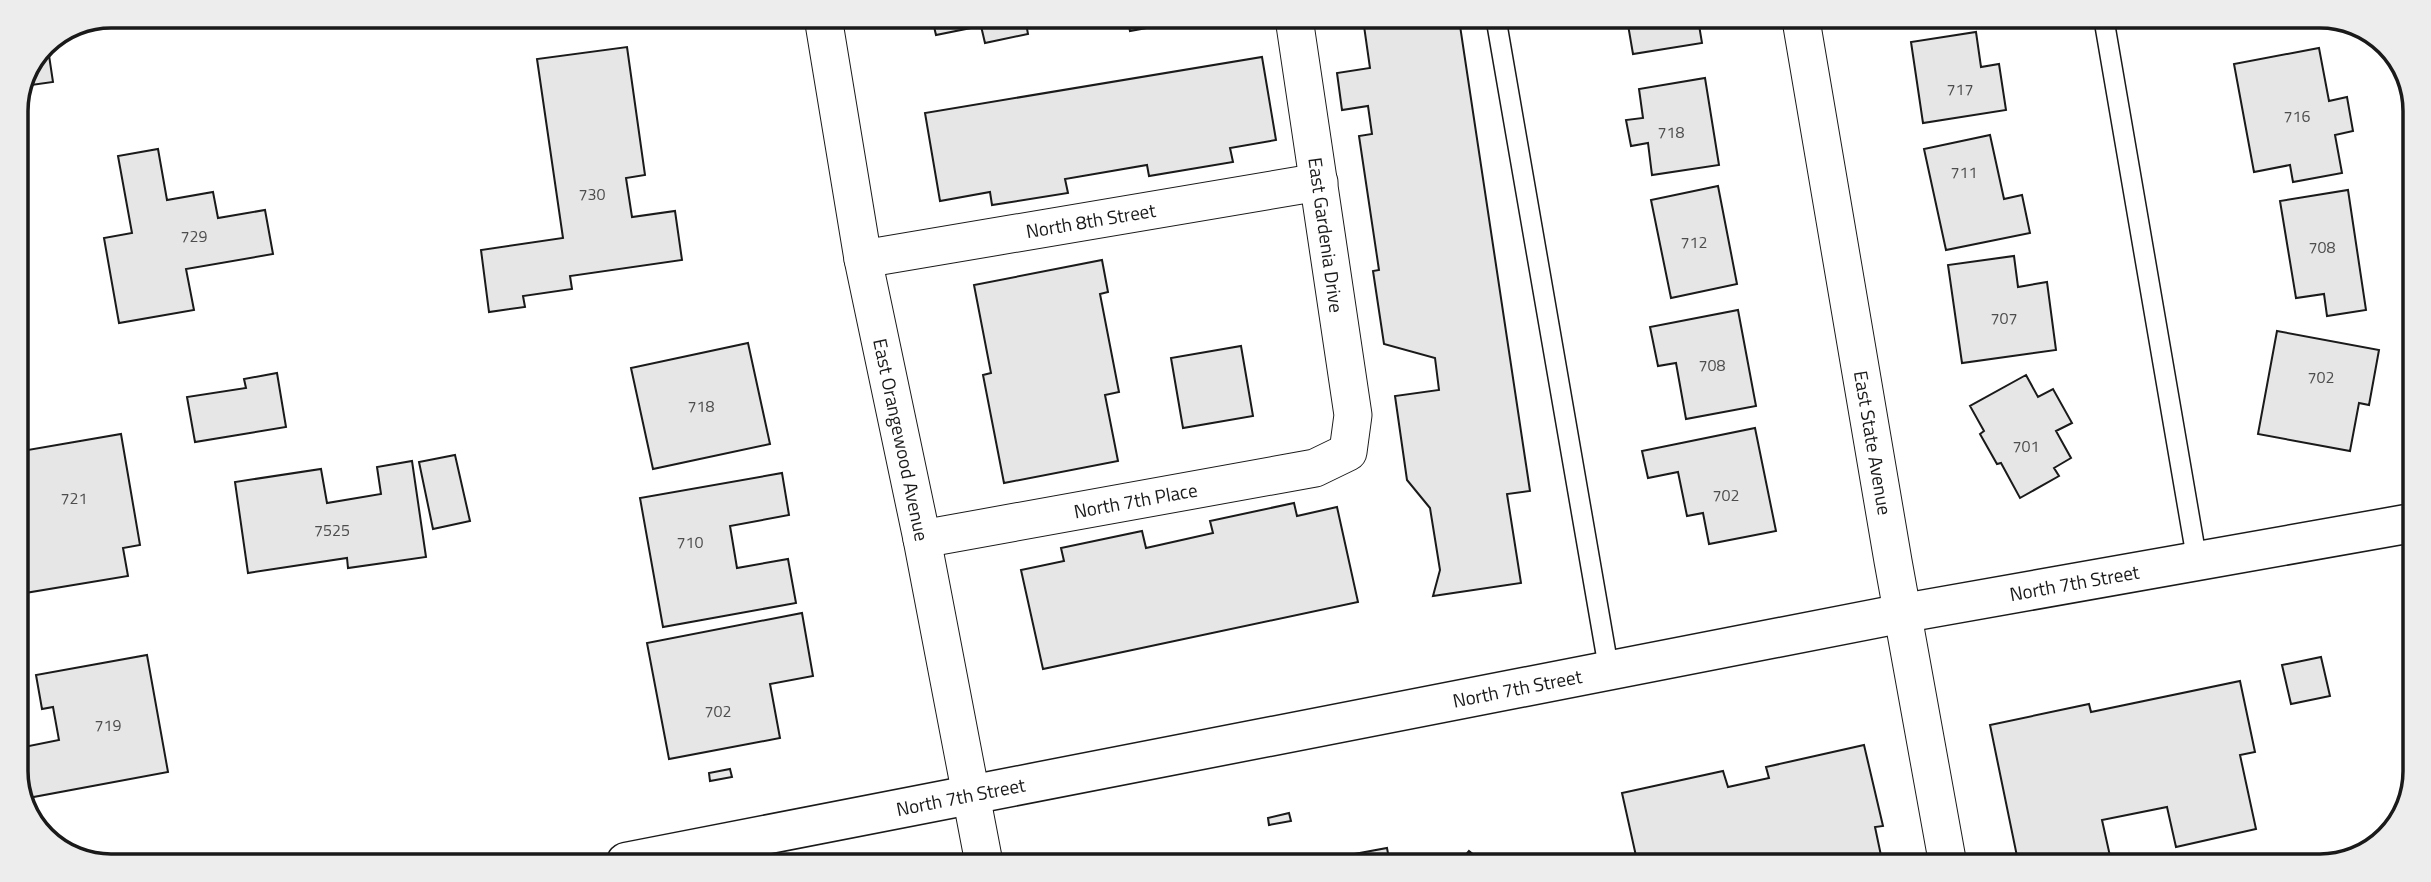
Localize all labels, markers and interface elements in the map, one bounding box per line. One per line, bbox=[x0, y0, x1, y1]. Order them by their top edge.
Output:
house number: 717 bbox=[1947, 77, 1973, 101]
house number: 716 bbox=[2284, 104, 2310, 128]
house number: 718 bbox=[1658, 120, 1684, 144]
street label: East Gardenia Drive bbox=[1301, 155, 1352, 314]
house number: 711 bbox=[1951, 160, 1977, 184]
house number: 730 bbox=[579, 182, 605, 206]
street label: North 8th Street bbox=[1024, 195, 1158, 245]
house number: 729 bbox=[181, 224, 207, 248]
house number: 712 bbox=[1681, 230, 1707, 254]
house number: 708 bbox=[2309, 235, 2335, 259]
house number: 707 bbox=[1991, 306, 2017, 330]
street label: East Orangewood Avenue bbox=[866, 336, 937, 543]
house number: 708 bbox=[1699, 353, 1725, 377]
house number: 702 bbox=[2308, 365, 2334, 389]
street label: East State Avenue bbox=[1847, 368, 1900, 517]
house number: 718 bbox=[688, 394, 714, 418]
house number: 701 bbox=[2013, 434, 2039, 458]
street label: North 7th Place bbox=[1071, 475, 1200, 525]
house number: 702 bbox=[1713, 483, 1739, 507]
house number: 721 bbox=[61, 486, 87, 510]
house number: 7525 bbox=[314, 518, 350, 542]
house number: 710 bbox=[677, 530, 703, 554]
street label: North 7th Street bbox=[2007, 557, 2142, 608]
street label: North 7th Street bbox=[1450, 661, 1585, 715]
house number: 702 bbox=[705, 699, 731, 723]
house number: 719 bbox=[95, 713, 121, 737]
street label: North 7th Street bbox=[893, 769, 1028, 823]

